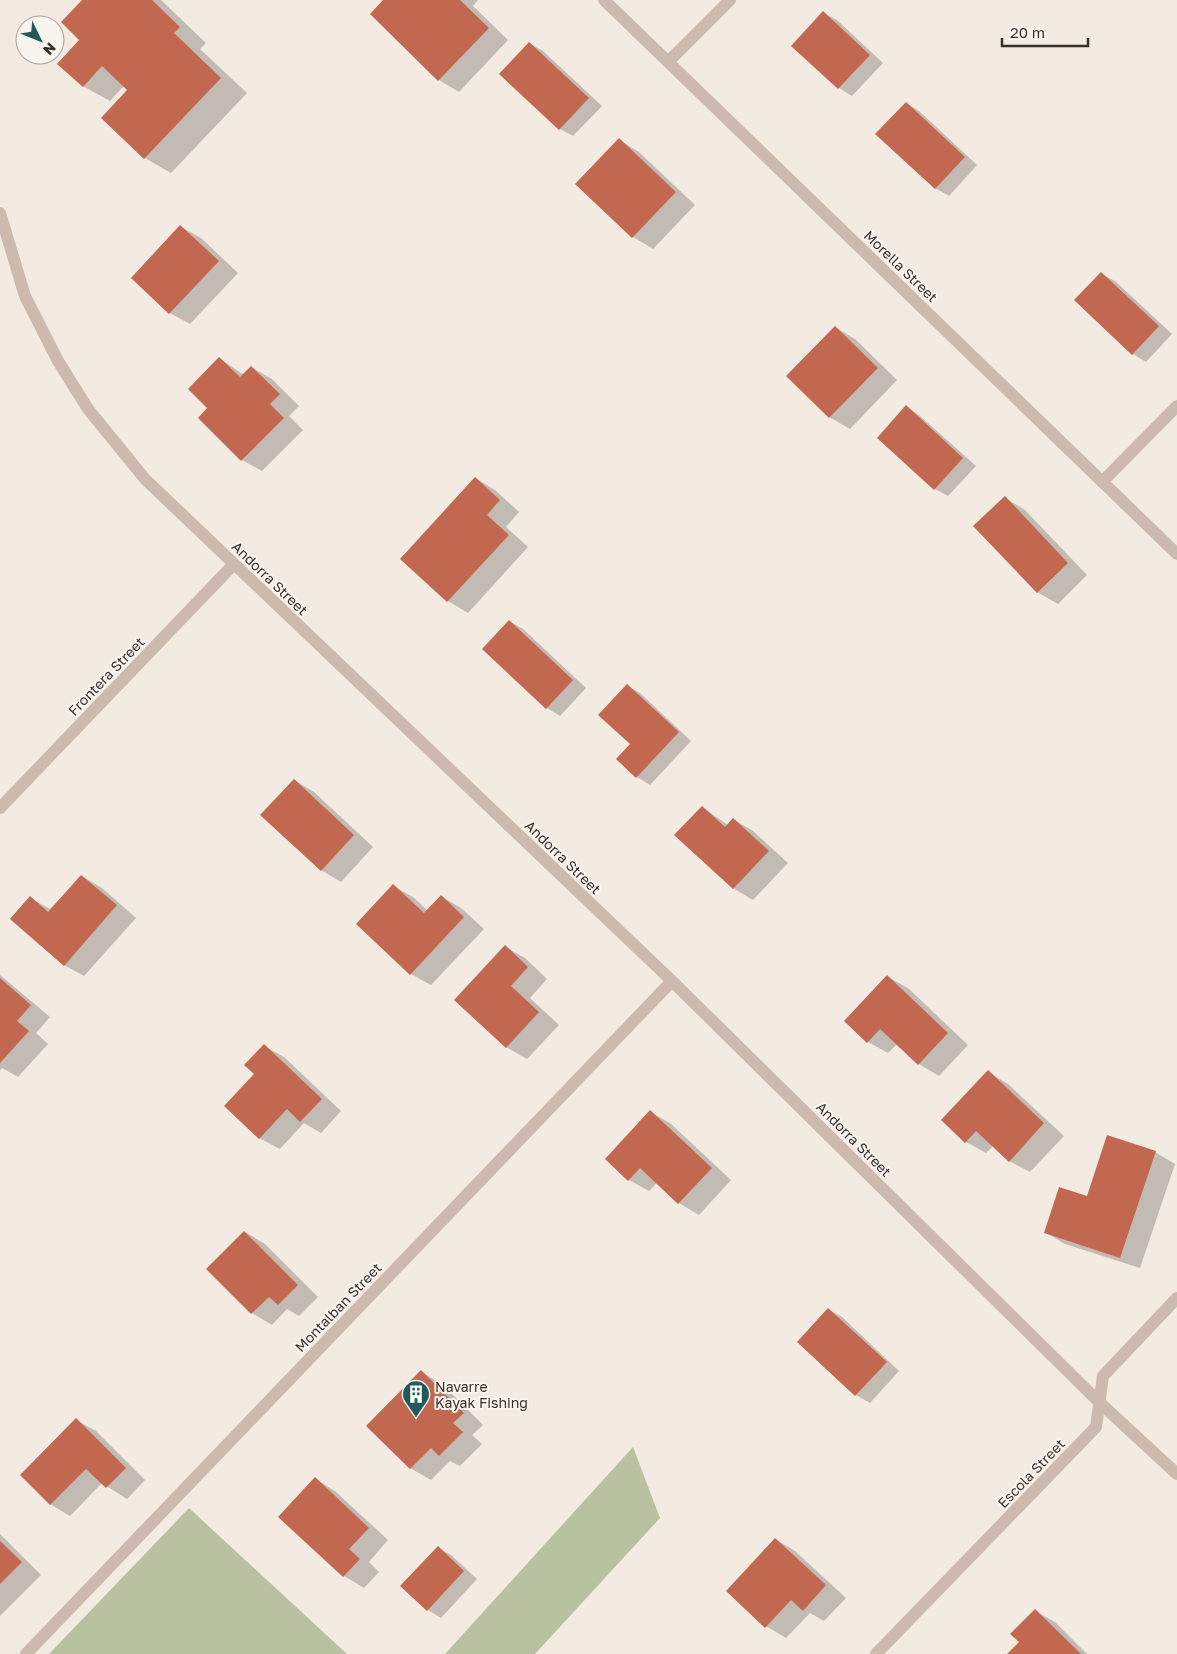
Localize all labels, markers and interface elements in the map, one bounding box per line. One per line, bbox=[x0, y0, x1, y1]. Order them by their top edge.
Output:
north arrow bbox=[15, 15, 65, 65]
scale bar bbox=[1002, 15, 1088, 47]
text: 20 m bbox=[1010, 23, 1045, 41]
text: N bbox=[40, 40, 60, 59]
street label: Morella Street bbox=[861, 227, 941, 305]
street label: Andorra Street bbox=[229, 538, 311, 618]
street label: Frontera Street bbox=[64, 633, 148, 719]
street label: Andorra Street bbox=[522, 817, 604, 897]
street label: Andorra Street bbox=[813, 1098, 895, 1180]
street label: Montalban Street bbox=[291, 1259, 385, 1355]
place label: Navarre Kayak Fishing bbox=[435, 1378, 528, 1411]
building icon: Navarre Kayak Fishing bbox=[401, 1379, 431, 1418]
street label: Escola Street bbox=[994, 1435, 1068, 1511]

